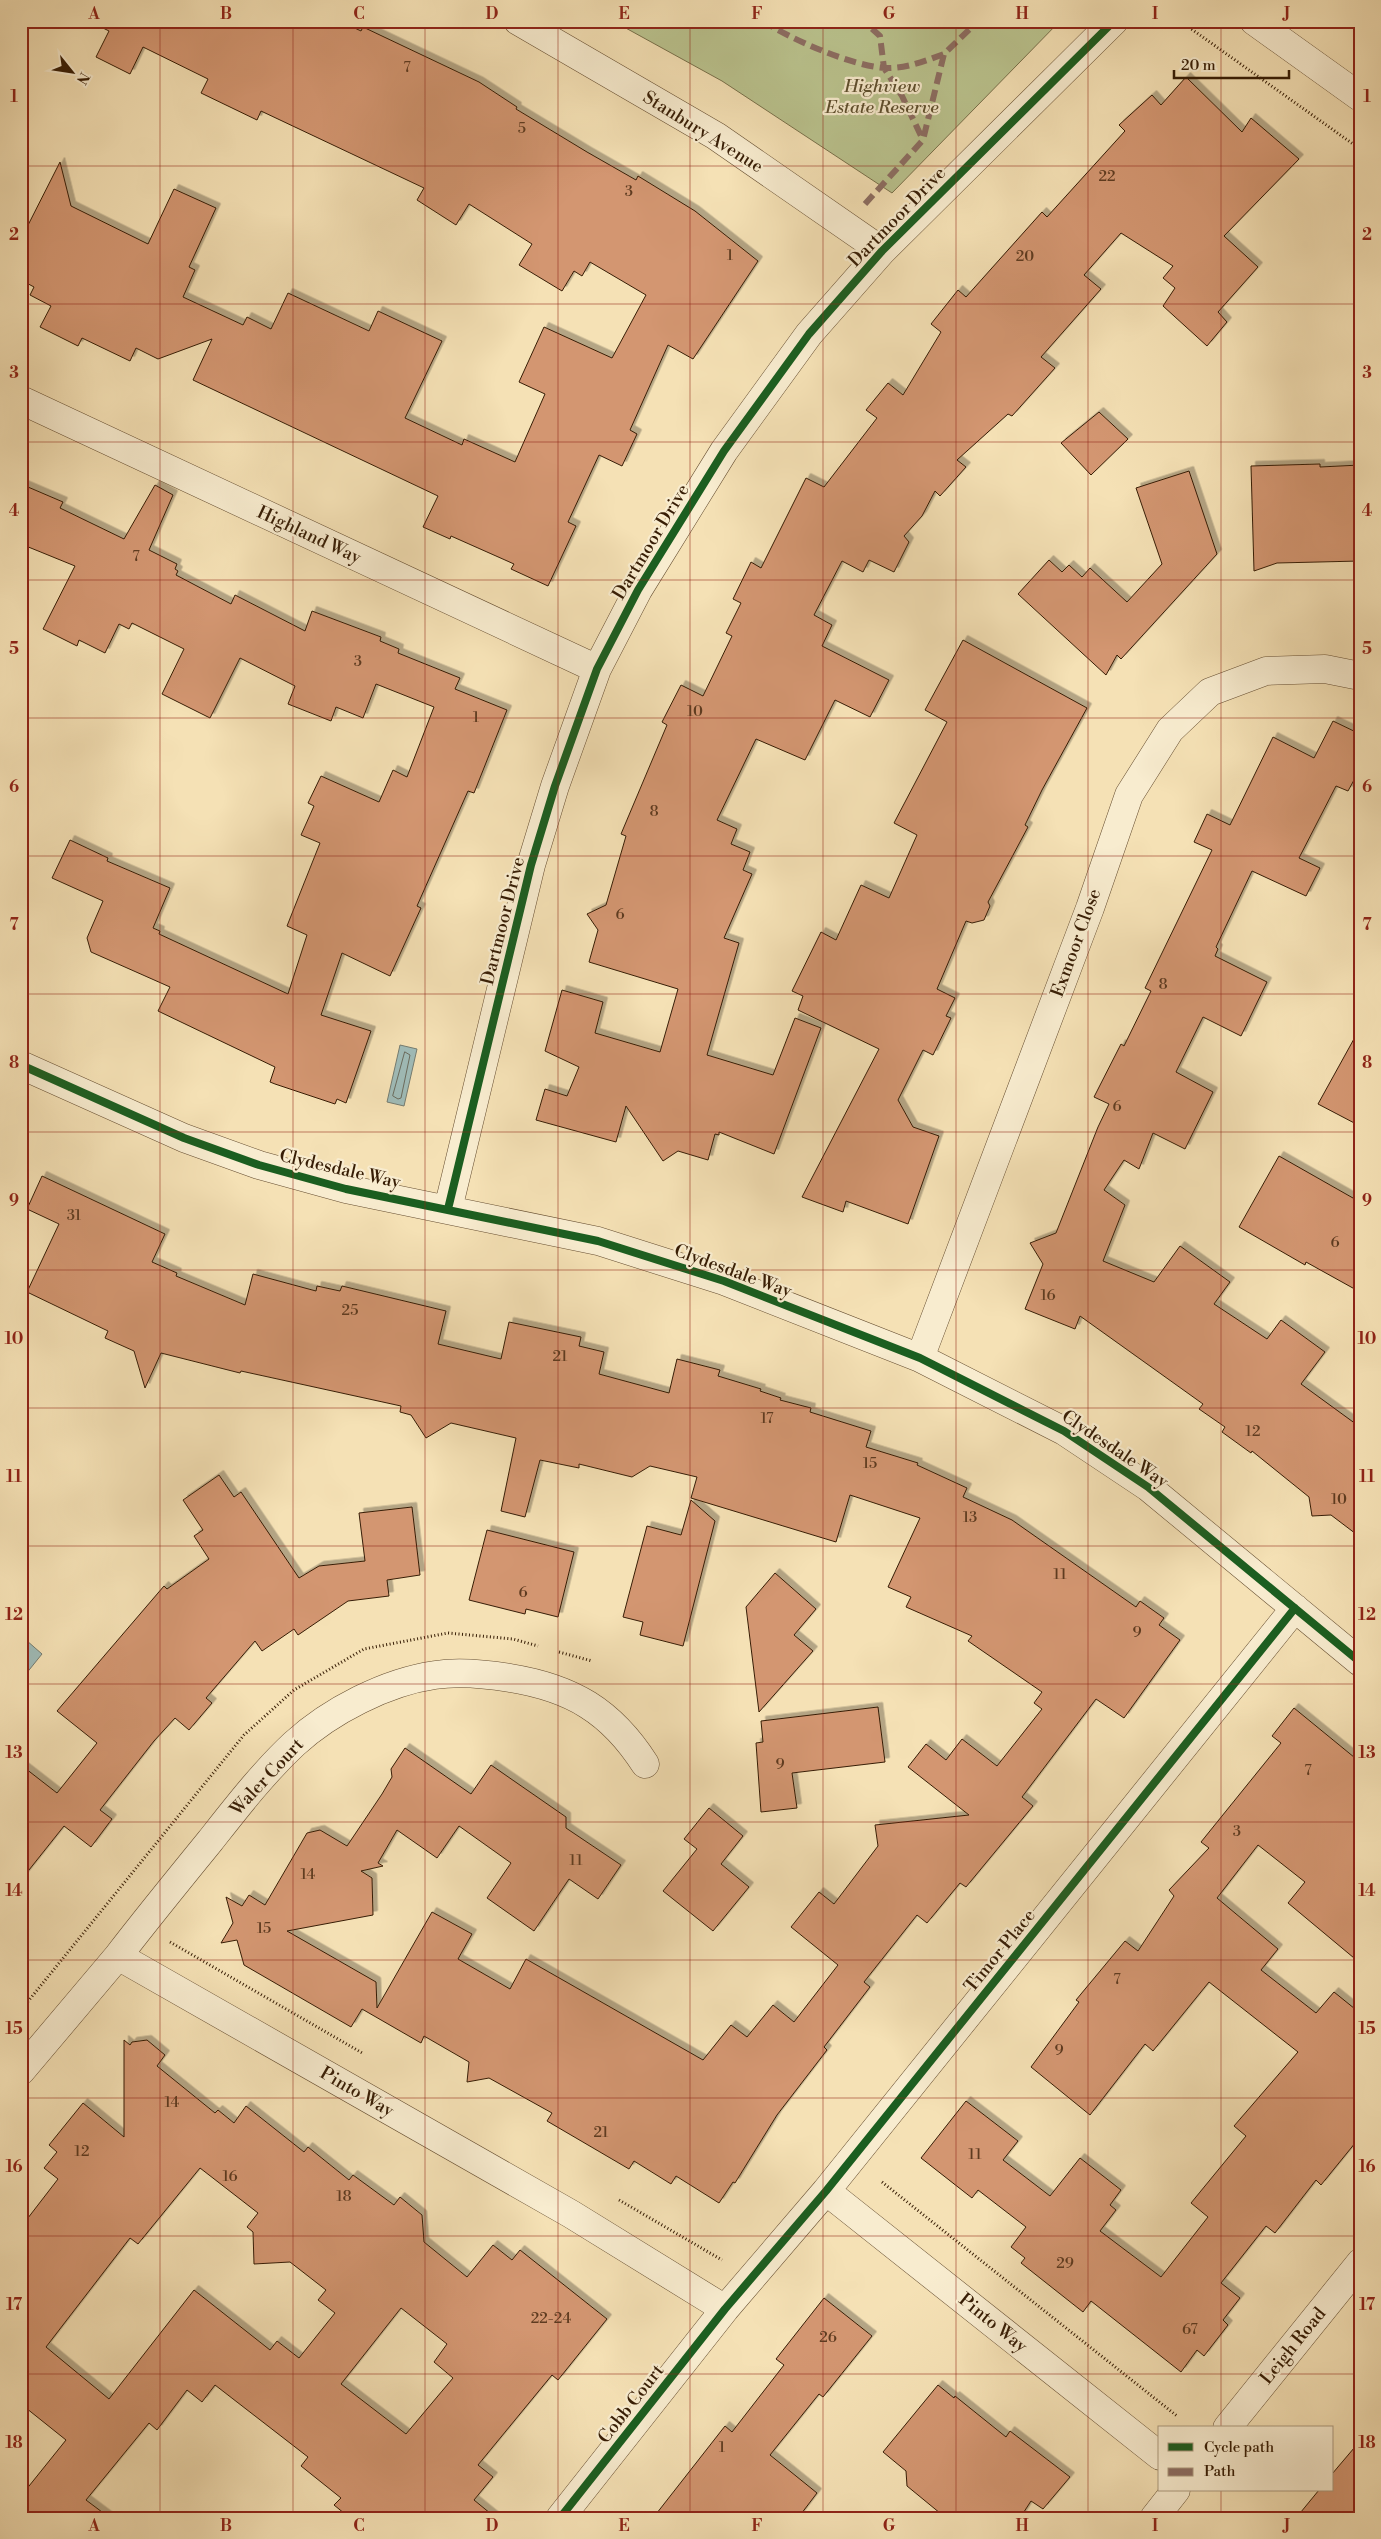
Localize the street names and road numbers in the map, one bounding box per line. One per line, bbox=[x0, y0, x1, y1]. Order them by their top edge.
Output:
street label: Stanbury Avenue bbox=[639, 86, 767, 178]
street label: Dartmoor Drive bbox=[843, 162, 951, 272]
street label: Dartmoor Drive bbox=[607, 480, 695, 604]
street label: Highland Way bbox=[253, 501, 365, 569]
street label: Dartmoor Drive bbox=[476, 855, 530, 987]
street label: Exmoor Close bbox=[1046, 886, 1106, 1000]
street label: Clydesdale Way bbox=[277, 1144, 403, 1194]
street label: Clydesdale Way bbox=[671, 1239, 795, 1303]
street label: Clydesdale Way bbox=[1057, 1405, 1173, 1493]
street label: Waler Court bbox=[225, 1733, 309, 1821]
street label: Timor Place bbox=[959, 1905, 1041, 1997]
street label: Pinto Way bbox=[316, 2062, 398, 2123]
street label: Pinto Way bbox=[954, 2288, 1032, 2358]
street label: Leigh Road bbox=[1255, 2302, 1332, 2389]
street label: Cobb Court bbox=[593, 2359, 669, 2448]

